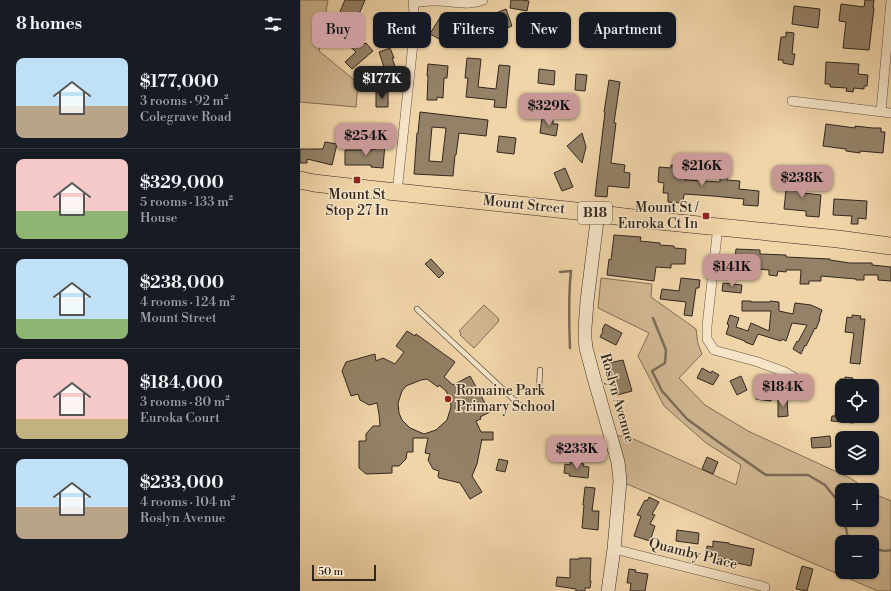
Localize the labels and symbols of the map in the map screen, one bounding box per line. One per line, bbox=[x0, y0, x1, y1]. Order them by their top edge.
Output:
pin: $177K bbox=[354, 66, 410, 100]
pin: $329K bbox=[521, 93, 577, 127]
pin: $254K bbox=[338, 123, 394, 157]
pin: $216K bbox=[674, 153, 730, 187]
pin: $238K bbox=[774, 165, 830, 199]
marker: Mount St Stop 27 In bbox=[352, 175, 362, 185]
place label: Mount St Stop 27 In bbox=[325, 186, 389, 220]
street label: Mount Street bbox=[482, 192, 566, 218]
place label: Mount St / Euroka Ct In bbox=[618, 199, 699, 233]
road number: B18 bbox=[578, 202, 612, 224]
marker: Mount St / Euroka Ct In bbox=[701, 211, 711, 221]
pin: $141K bbox=[704, 254, 760, 288]
street label: Roslyn Avenue bbox=[596, 351, 638, 445]
pin: $184K bbox=[755, 374, 811, 408]
place label: Romaine Park Primary School bbox=[456, 382, 555, 416]
marker: Romaine Park Primary School bbox=[443, 394, 453, 404]
pin: $233K bbox=[549, 436, 605, 470]
street label: Quamby Place bbox=[647, 534, 739, 574]
scale bar bbox=[312, 563, 376, 582]

